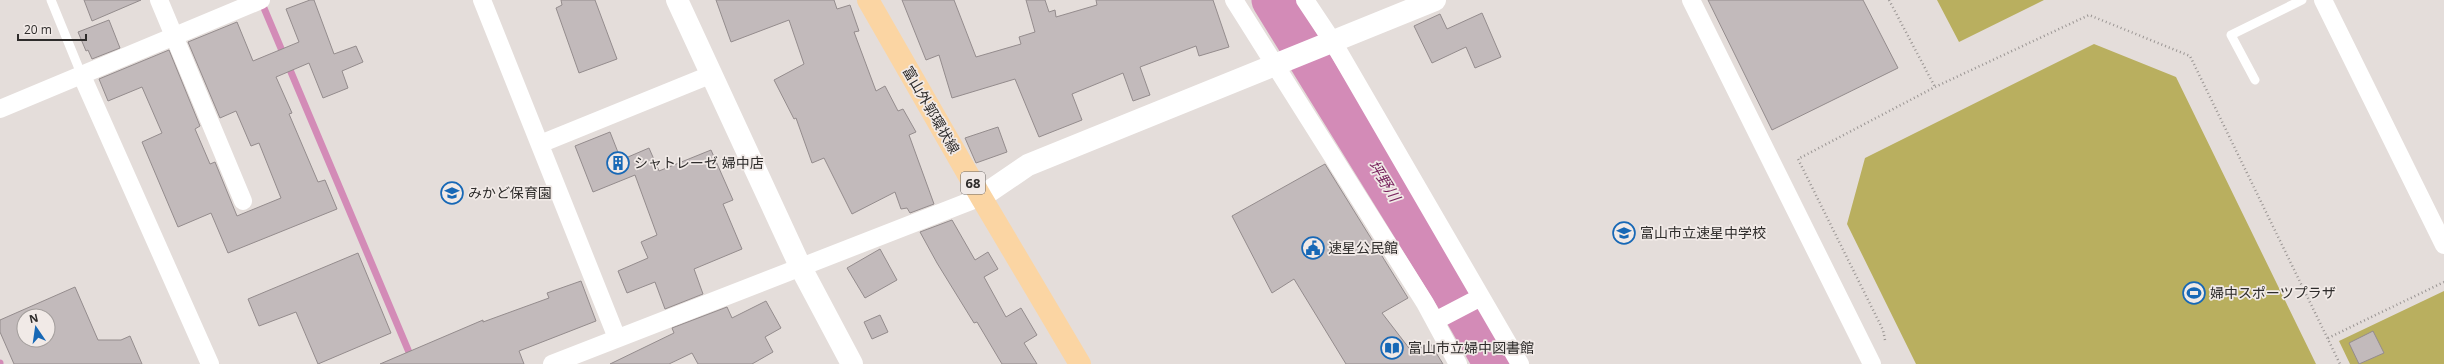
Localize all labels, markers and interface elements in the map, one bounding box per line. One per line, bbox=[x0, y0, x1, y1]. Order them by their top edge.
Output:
scale bar bbox=[18, 16, 86, 42]
text: 20 m bbox=[24, 21, 52, 38]
street label: 富山外郭環状線 bbox=[899, 63, 964, 157]
building icon: シャトレーゼ 婦中店 bbox=[605, 150, 631, 176]
place label: シャトレーゼ 婦中店 bbox=[634, 153, 764, 172]
water label: 坪野川 bbox=[1364, 156, 1406, 207]
road number: 68 bbox=[961, 172, 985, 194]
school or university icon: みかど保育園 bbox=[439, 180, 465, 206]
place label: みかど保育園 bbox=[468, 183, 552, 202]
school or university icon: 富山市立速星中学校 bbox=[1611, 220, 1637, 246]
place label: 富山市立速星中学校 bbox=[1640, 223, 1766, 242]
public building icon: 速星公民館 bbox=[1300, 235, 1326, 261]
place label: 速星公民館 bbox=[1328, 238, 1398, 257]
sports icon: 婦中スポーツプラザ bbox=[2181, 280, 2207, 306]
place label: 婦中スポーツプラザ bbox=[2210, 283, 2336, 302]
north arrow bbox=[16, 308, 56, 348]
text: N bbox=[28, 309, 40, 326]
library icon: 富山市立婦中図書館 bbox=[1379, 335, 1405, 361]
place label: 富山市立婦中図書館 bbox=[1408, 338, 1534, 357]

